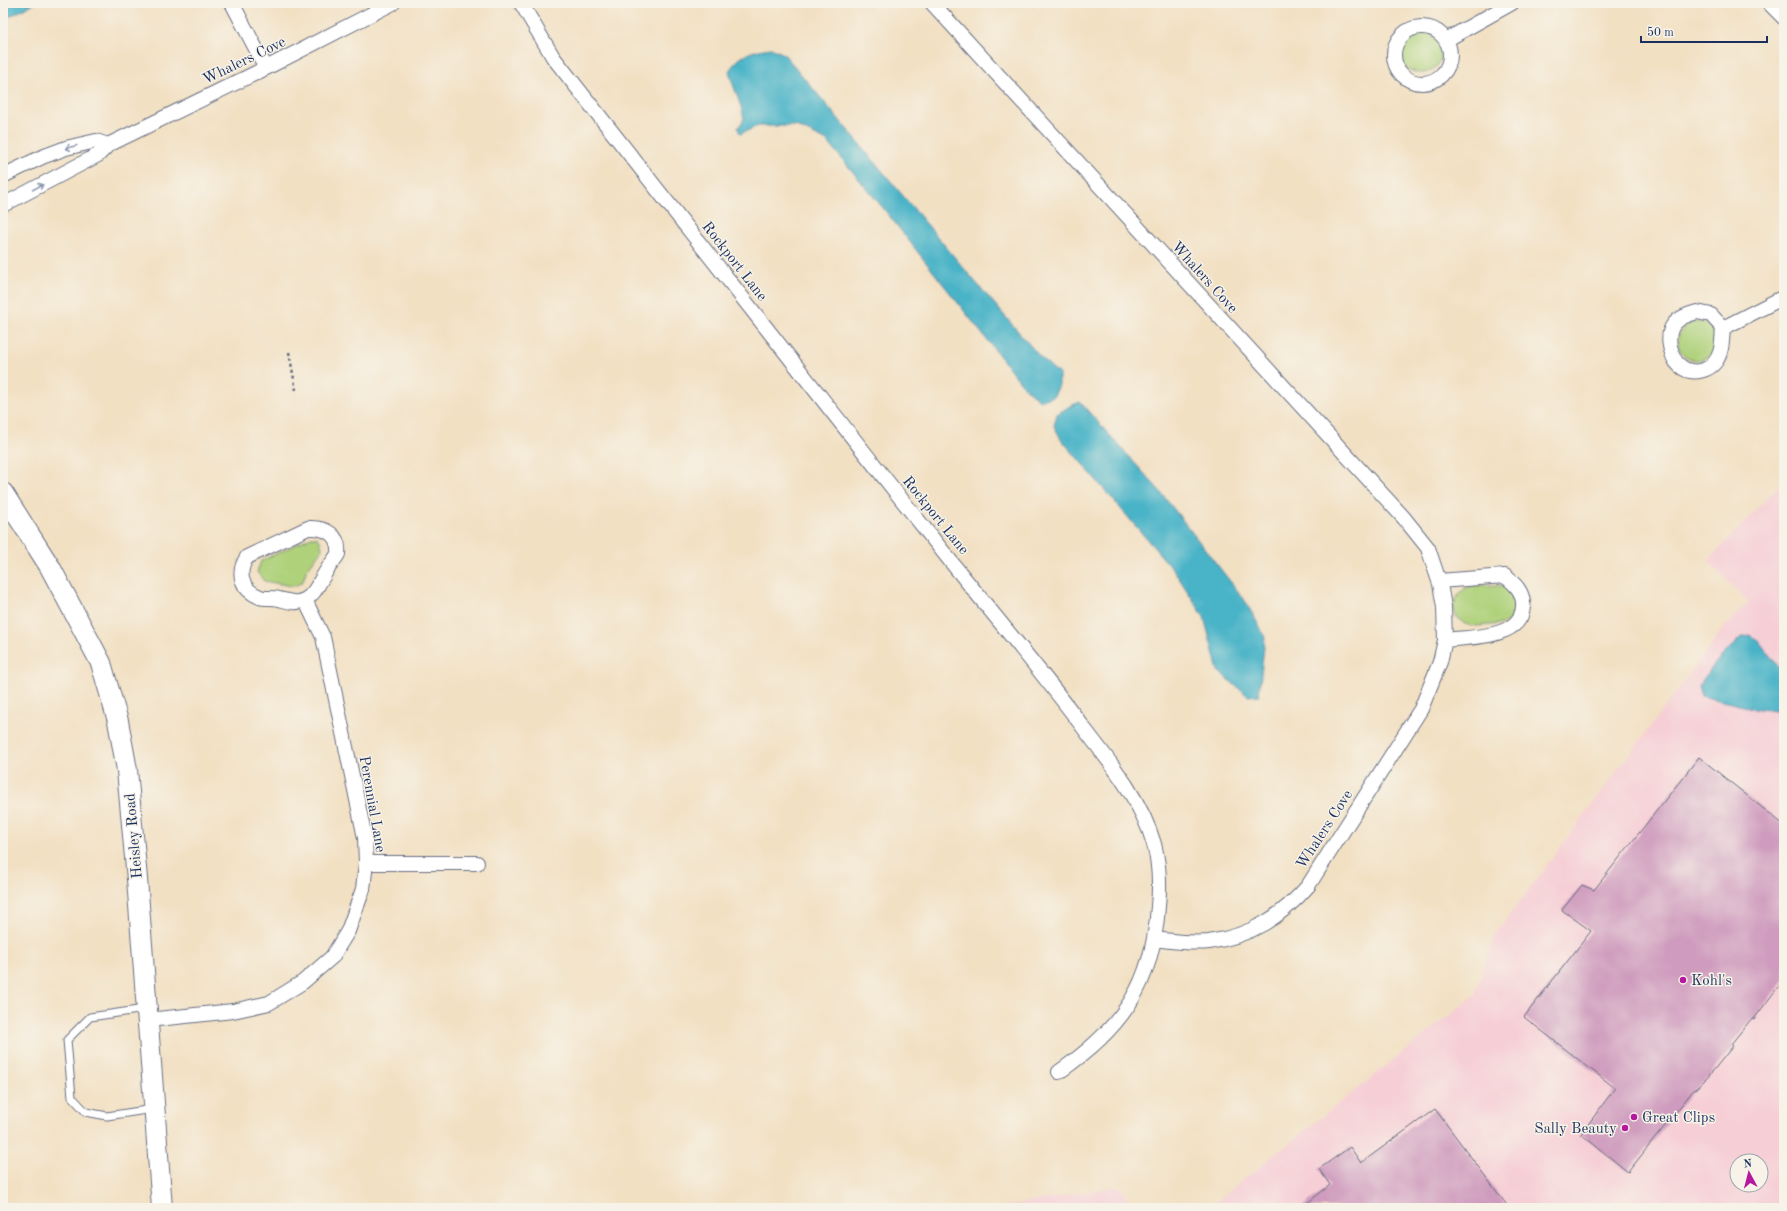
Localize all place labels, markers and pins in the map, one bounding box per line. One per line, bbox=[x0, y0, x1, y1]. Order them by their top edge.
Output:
place label: Kohl's bbox=[1691, 974, 1732, 989]
marker: Kohl's bbox=[1678, 975, 1688, 985]
place label: Great Clips bbox=[1642, 1111, 1715, 1126]
marker: Great Clips bbox=[1629, 1112, 1639, 1122]
place label: Sally Beauty bbox=[1534, 1122, 1617, 1137]
marker: Sally Beauty bbox=[1620, 1123, 1630, 1133]

